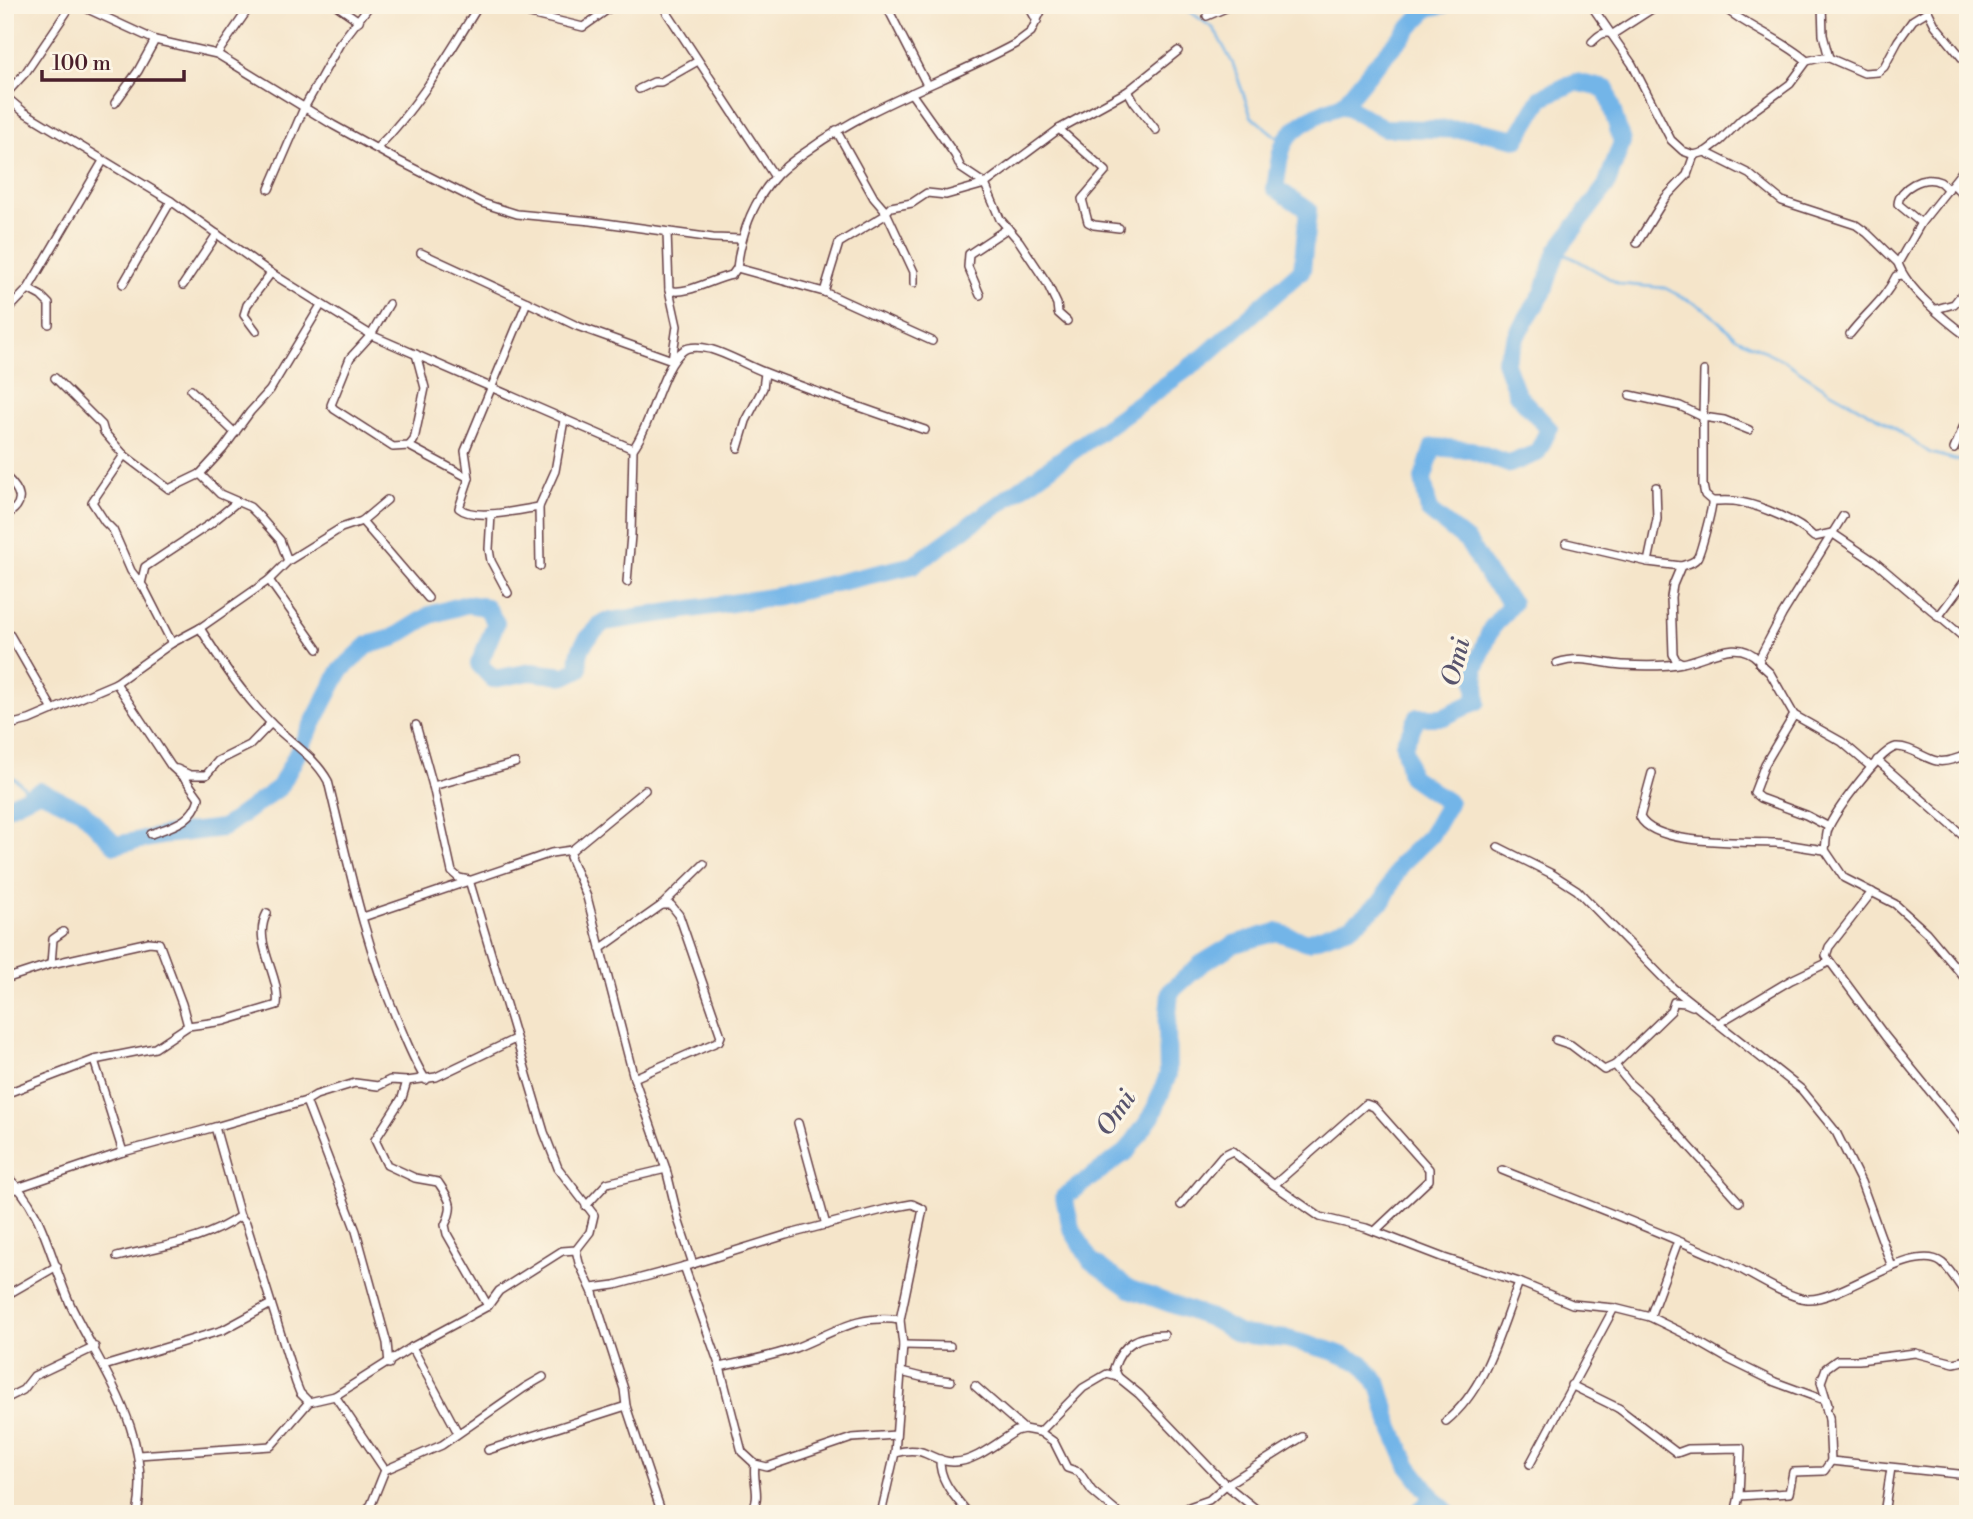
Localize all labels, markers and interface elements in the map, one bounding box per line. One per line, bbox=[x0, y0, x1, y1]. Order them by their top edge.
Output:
scale bar bbox=[42, 38, 184, 82]
text: 100 m bbox=[52, 51, 111, 77]
water label: Omi bbox=[1435, 633, 1478, 690]
water label: Omi bbox=[1089, 1083, 1144, 1142]

